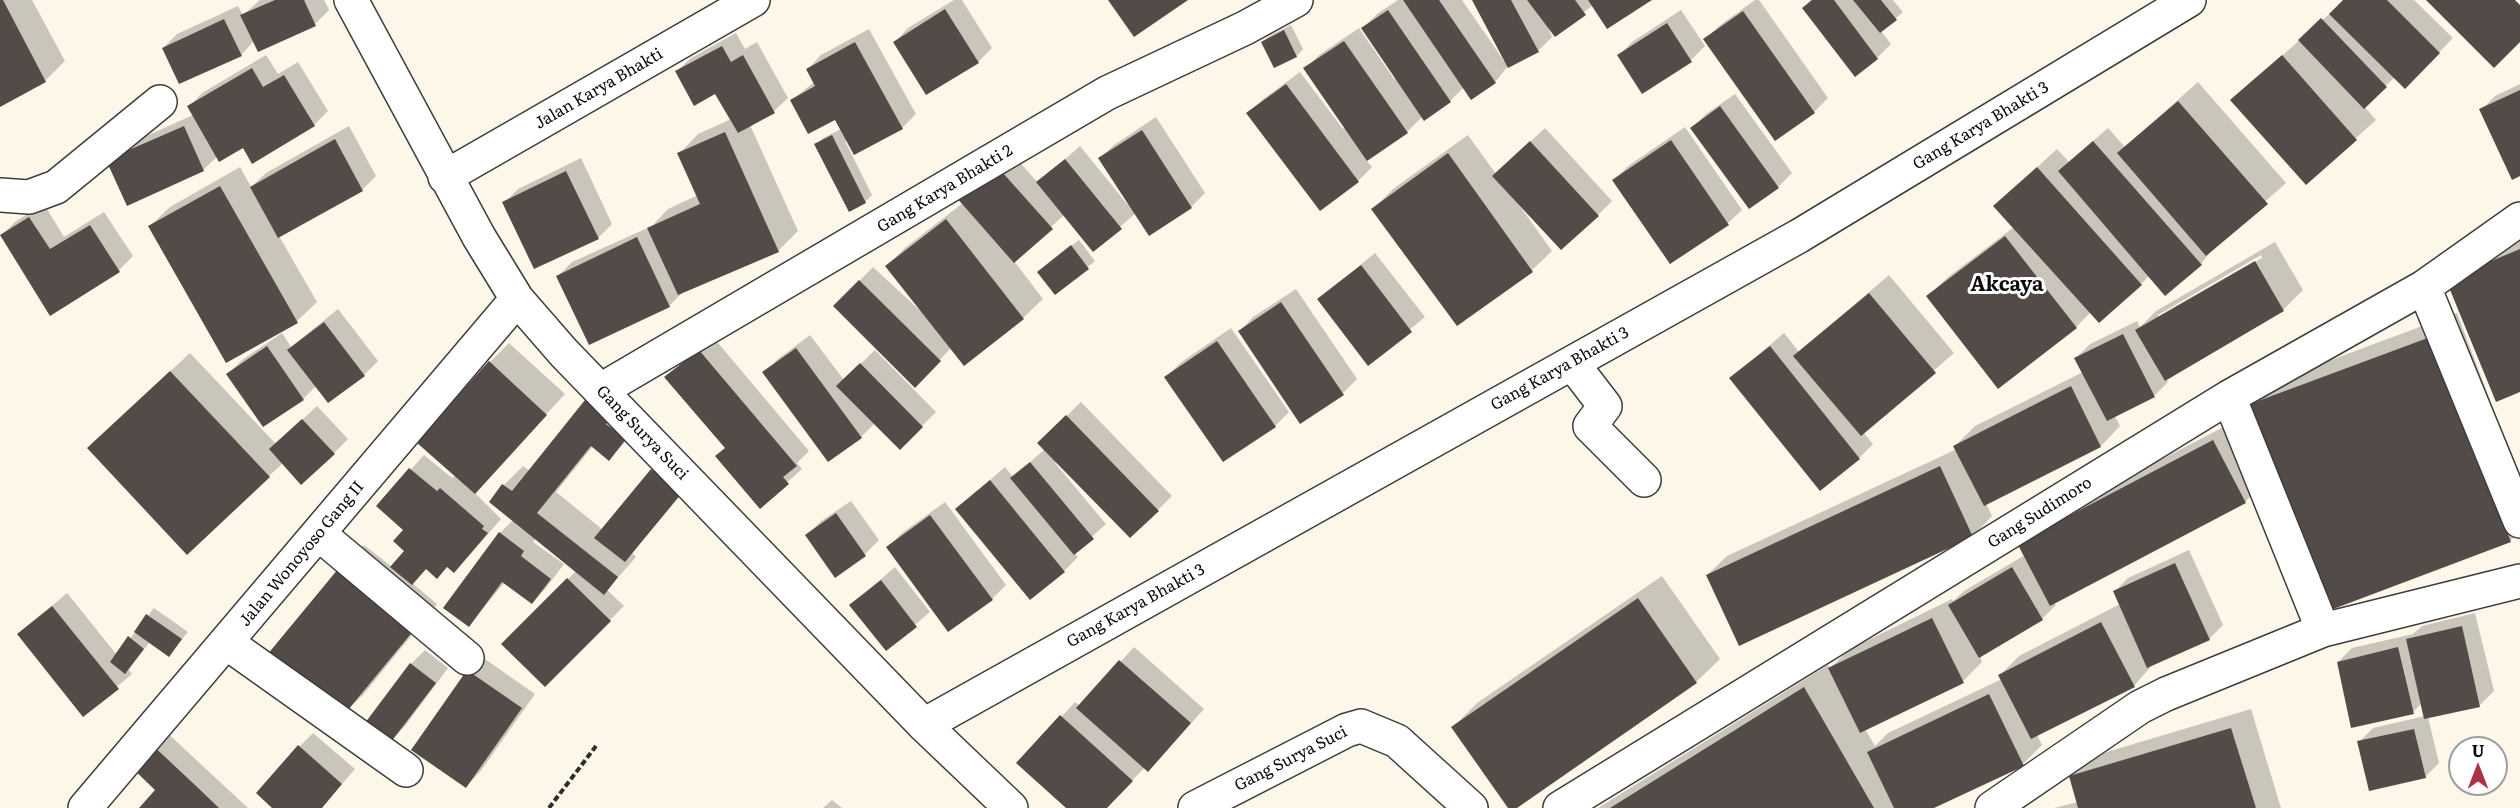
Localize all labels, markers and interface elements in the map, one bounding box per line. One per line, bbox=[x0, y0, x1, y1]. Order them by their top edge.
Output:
street label: Jalan Karya Bhakti bbox=[532, 45, 666, 133]
street label: Gang Karya Bhakti 3 bbox=[1910, 78, 2052, 174]
street label: Gang Karya Bhakti 2 bbox=[874, 141, 1016, 237]
district label: Akcaya bbox=[1970, 273, 2044, 297]
street label: Gang Karya Bhakti 3 bbox=[1488, 323, 1632, 415]
street label: Gang Surya Suci bbox=[592, 382, 692, 484]
street label: Gang Sudimoro bbox=[1984, 473, 2096, 553]
street label: Jalan Wonoyoso Gang II bbox=[236, 478, 368, 630]
street label: Gang Karya Bhakti 3 bbox=[1064, 560, 1208, 652]
street label: Gang Surya Suci bbox=[1231, 722, 1351, 796]
north arrow bbox=[2448, 736, 2508, 796]
text: U bbox=[2472, 738, 2484, 762]

